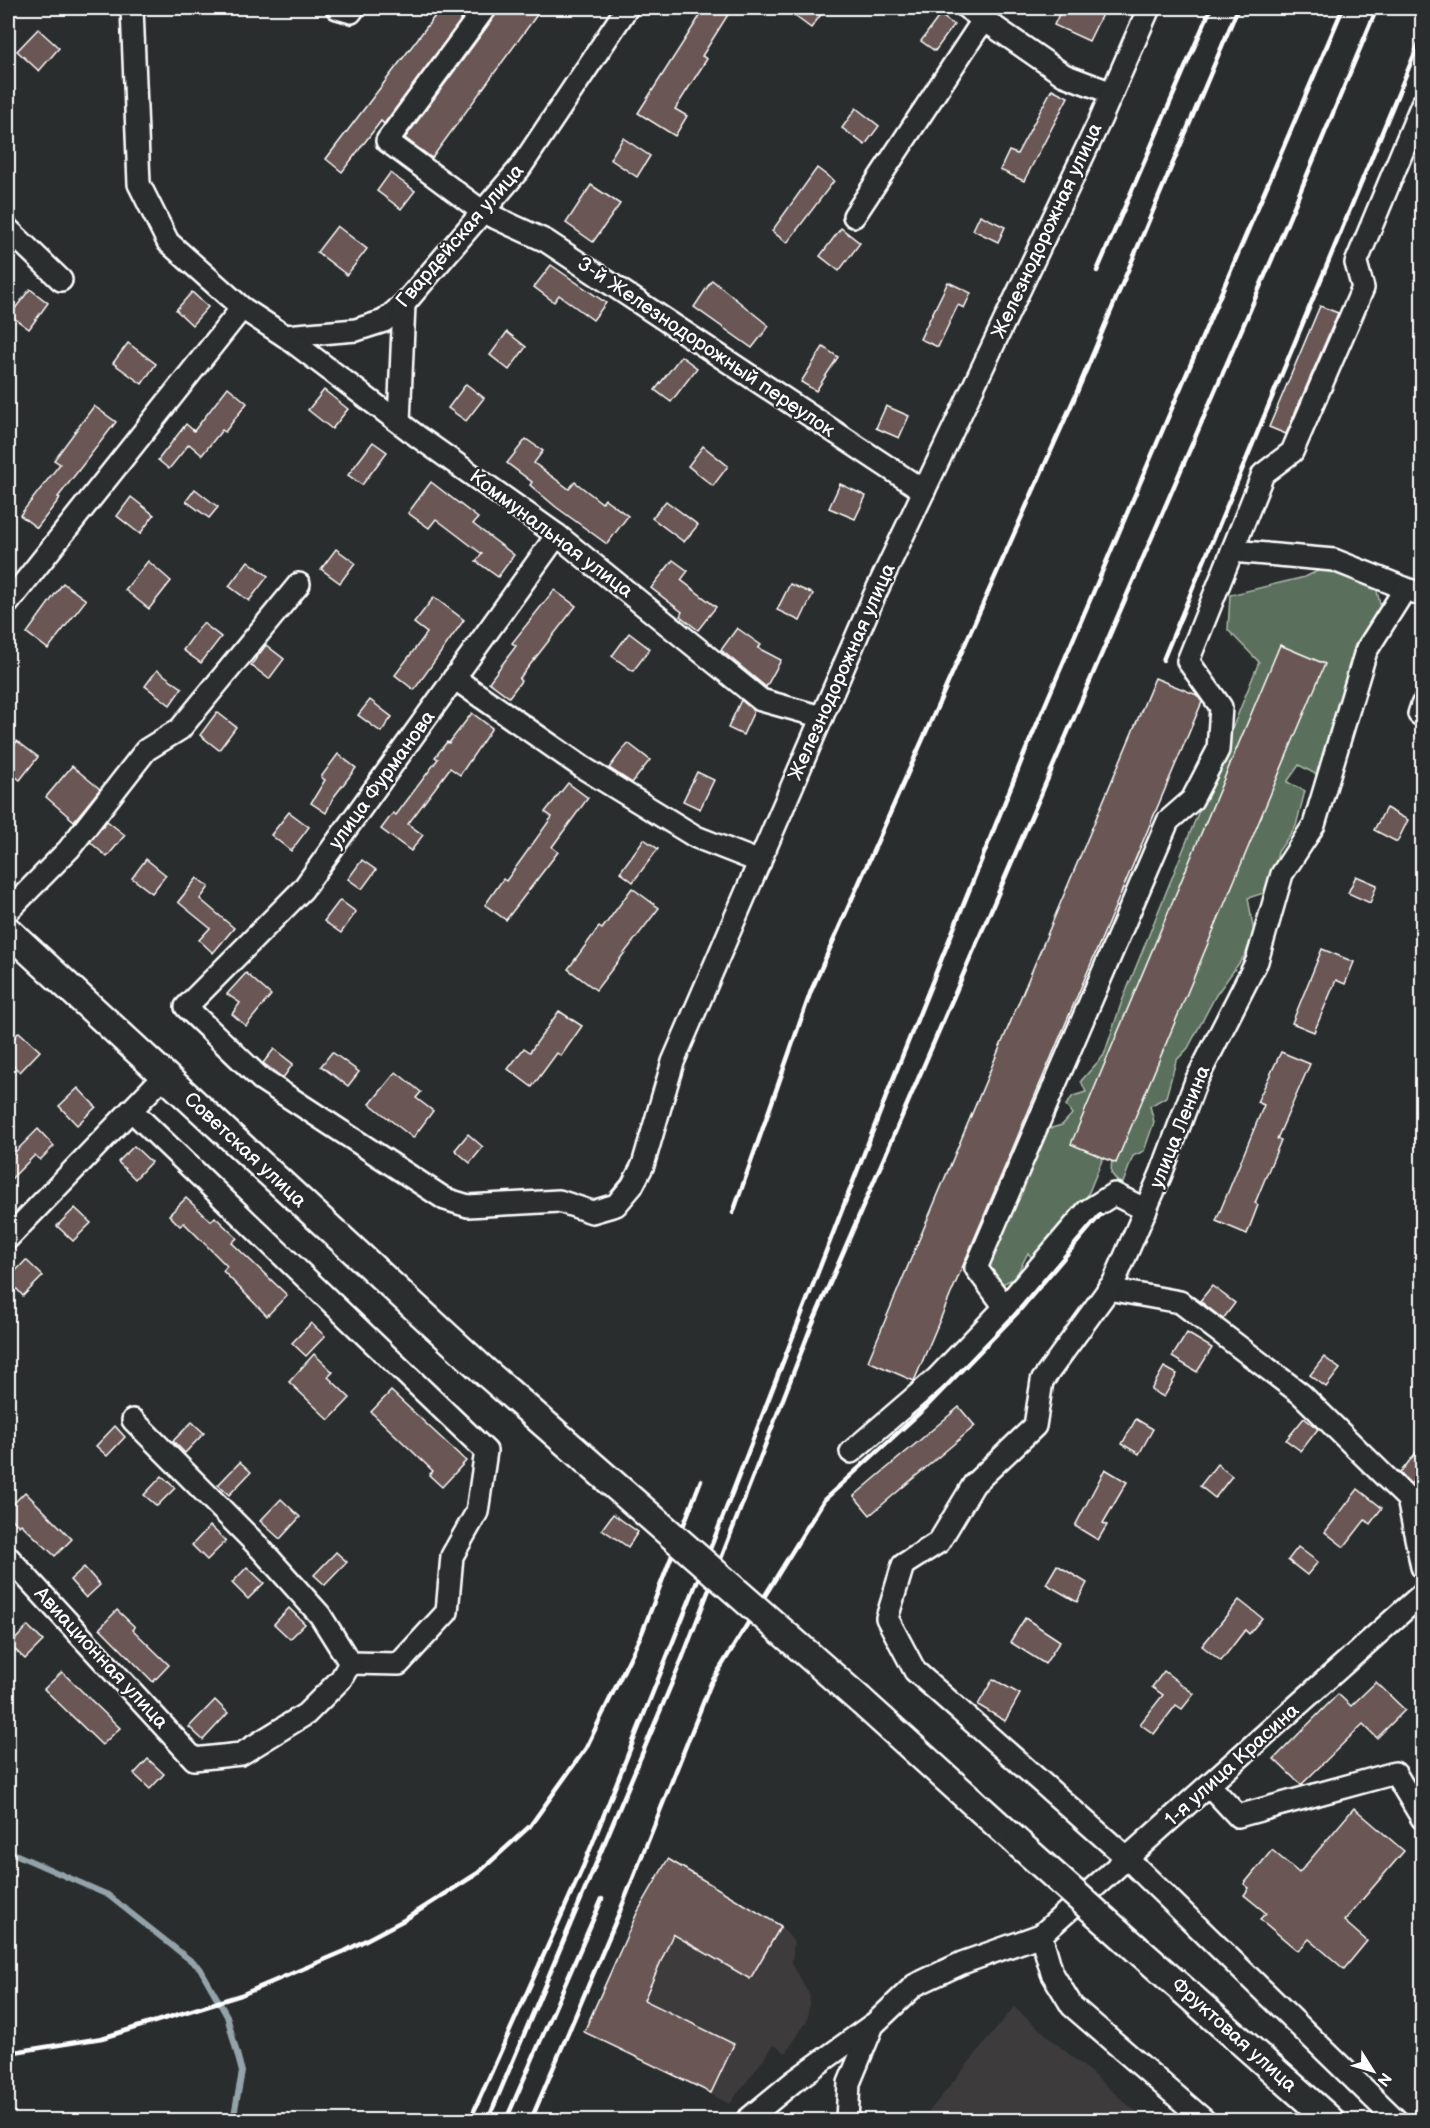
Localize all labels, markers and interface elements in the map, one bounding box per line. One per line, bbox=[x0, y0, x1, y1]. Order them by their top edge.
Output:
street label: Железнодорожная улица bbox=[986, 119, 1108, 343]
street label: Гвардейская улица bbox=[391, 159, 529, 313]
street label: 3-й Железнодорожный переулок bbox=[573, 252, 840, 443]
street label: Коммунальная улица bbox=[465, 465, 638, 603]
street label: Железнодорожная улица bbox=[783, 560, 901, 784]
street label: улица Фурманова bbox=[324, 706, 441, 854]
street label: улица Ленина bbox=[1144, 1062, 1216, 1192]
street label: Советская улица bbox=[179, 1087, 311, 1213]
street label: Авиационная улица bbox=[28, 1581, 173, 1734]
street label: 1-я улица Красина bbox=[1160, 1698, 1304, 1832]
street label: Фруктовая улица bbox=[1166, 1973, 1302, 2098]
north arrow bbox=[1343, 2041, 1403, 2101]
text: N bbox=[1373, 2069, 1395, 2090]

